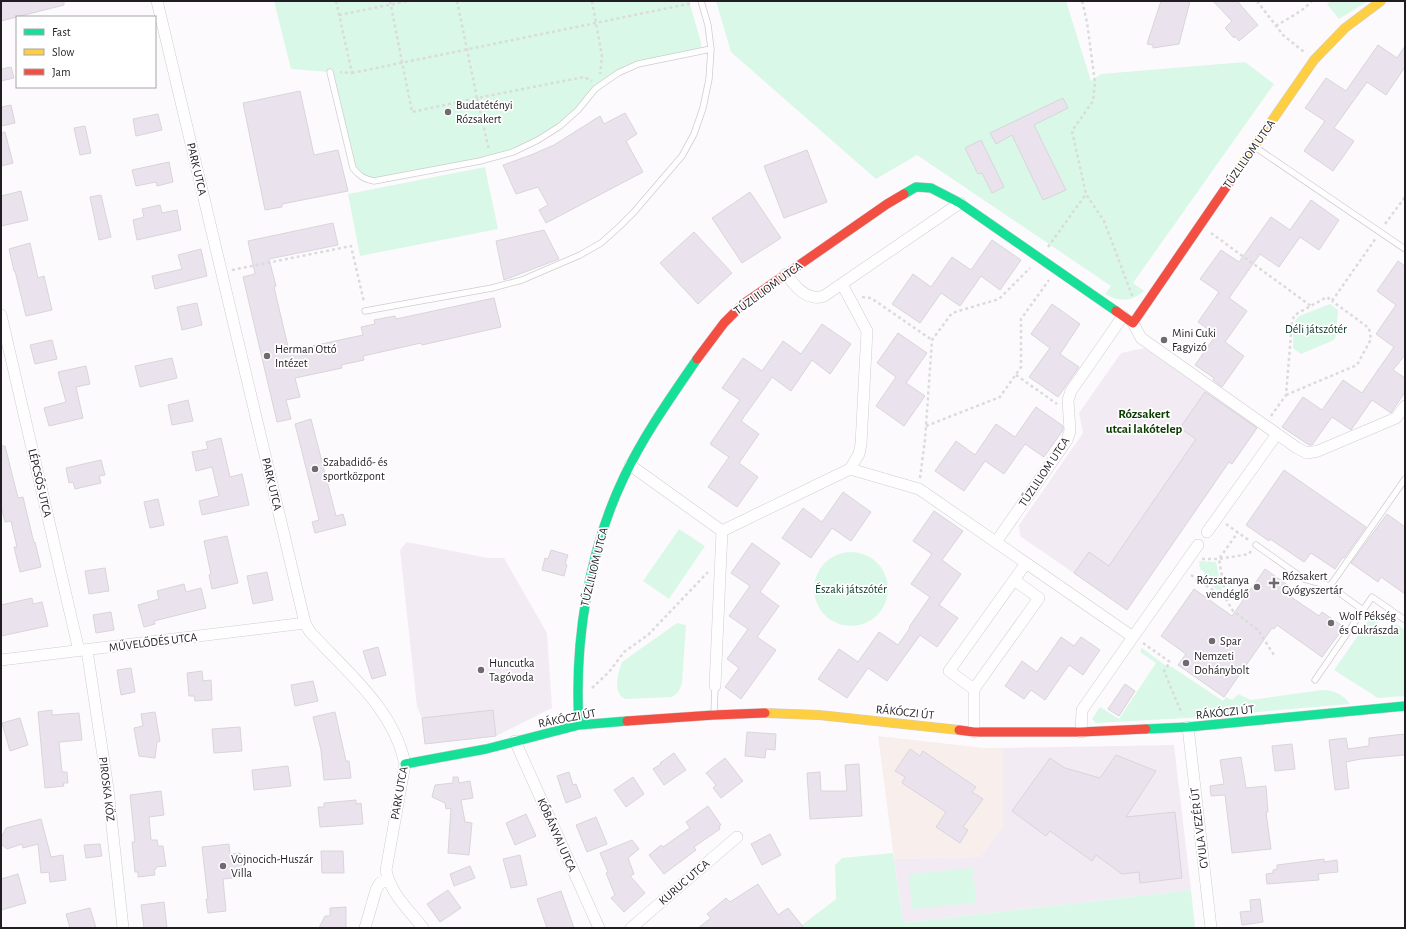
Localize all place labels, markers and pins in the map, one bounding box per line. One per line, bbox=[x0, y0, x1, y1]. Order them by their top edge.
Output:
place label: Budatétényi Rózsakert bbox=[456, 99, 513, 125]
marker: Budatétényi Rózsakert bbox=[443, 107, 453, 117]
place label: Mini Cuki Fagyizó bbox=[1172, 327, 1216, 354]
marker: Mini Cuki Fagyizó bbox=[1159, 335, 1169, 345]
place label: Herman Ottó Intézet bbox=[275, 343, 337, 369]
marker: Herman Ottó Intézet bbox=[262, 351, 272, 361]
place label: Szabadidő- és sportközpont bbox=[323, 456, 388, 482]
marker: Szabadidő- és sportközpont bbox=[310, 464, 320, 474]
place label: Rózsakert Gyógyszertár bbox=[1282, 570, 1343, 597]
place label: Rózsatanya vendéglő bbox=[1196, 574, 1249, 600]
marker: Rózsakert Gyógyszertár bbox=[1269, 578, 1279, 588]
marker: Rózsatanya vendéglő bbox=[1252, 582, 1262, 592]
place label: Wolf Pékség és Cukrászda bbox=[1339, 610, 1399, 636]
marker: Wolf Pékség és Cukrászda bbox=[1326, 618, 1336, 628]
place label: Spar bbox=[1220, 635, 1241, 647]
marker: Spar bbox=[1207, 636, 1217, 646]
place label: Nemzeti Dohánybolt bbox=[1194, 650, 1249, 677]
place label: Huncutka Tagóvoda bbox=[489, 657, 535, 683]
marker: Nemzeti Dohánybolt bbox=[1181, 658, 1191, 668]
marker: Huncutka Tagóvoda bbox=[476, 665, 486, 675]
place label: Vojnocich-Huszár Villa bbox=[231, 853, 313, 879]
marker: Vojnocich-Huszár Villa bbox=[218, 861, 228, 871]

